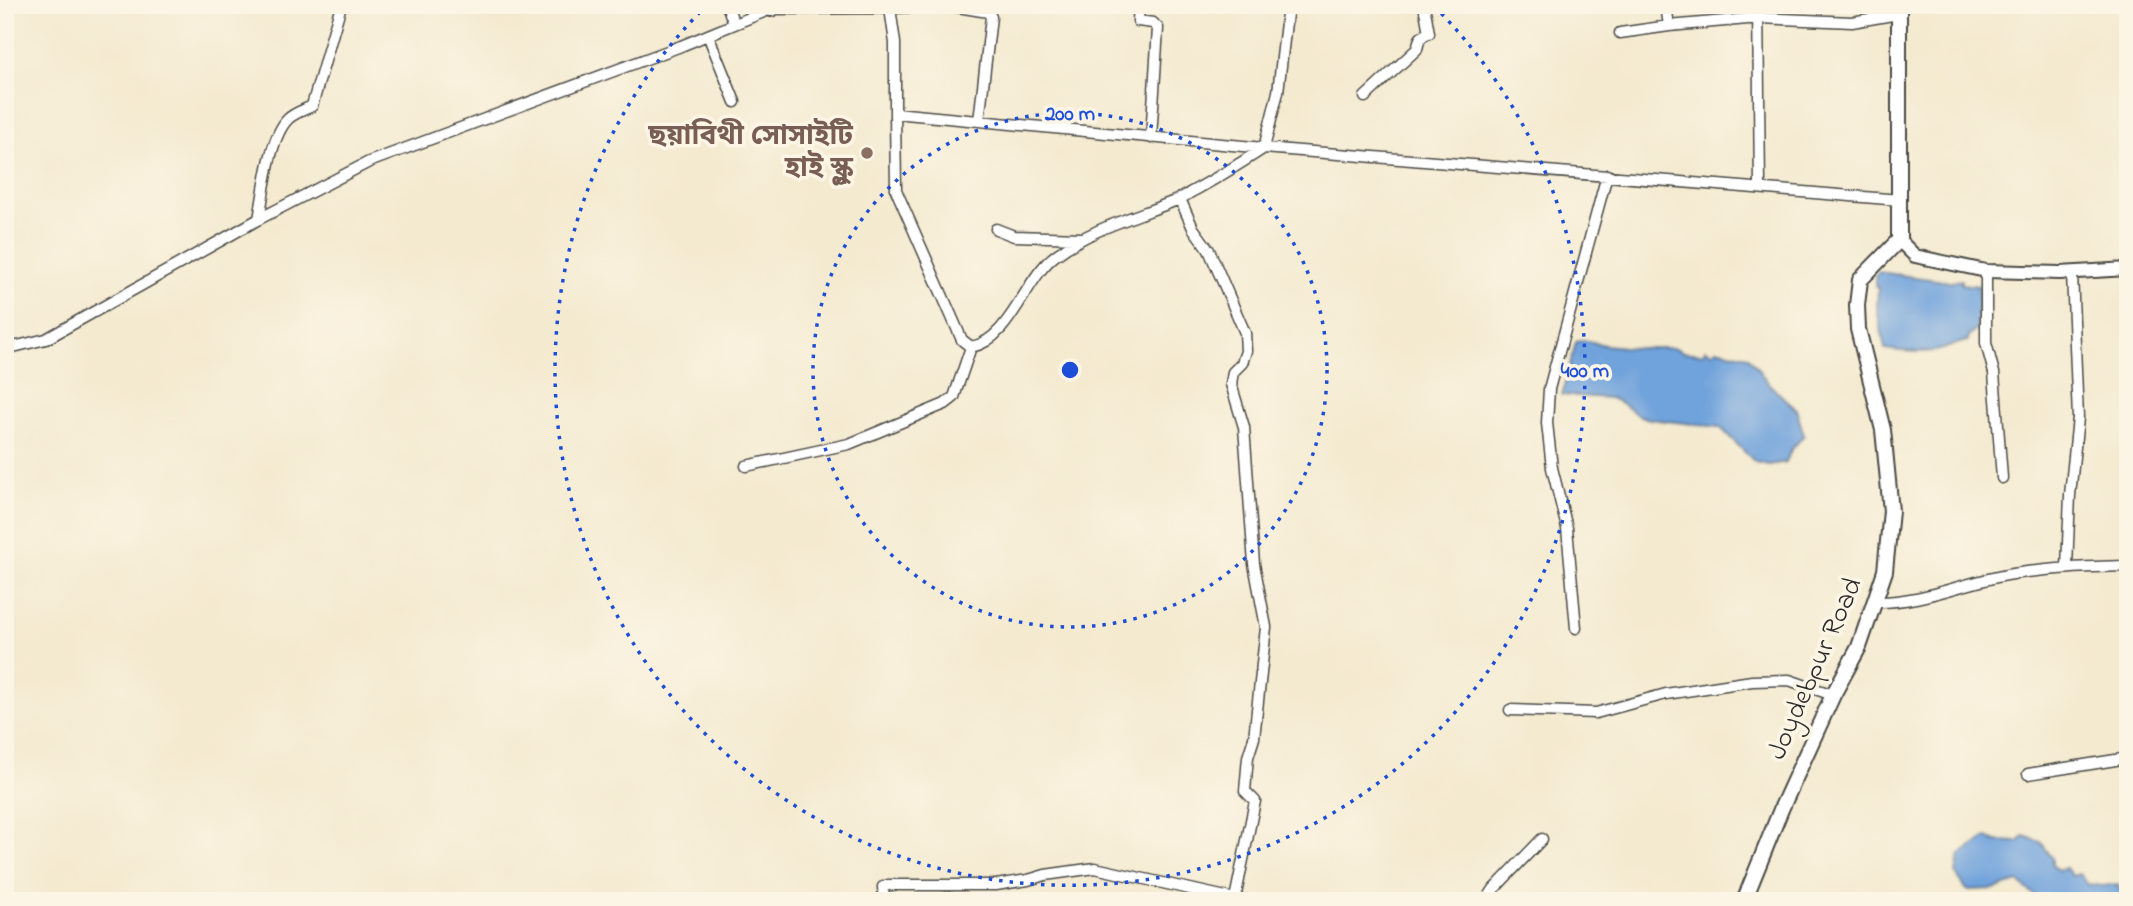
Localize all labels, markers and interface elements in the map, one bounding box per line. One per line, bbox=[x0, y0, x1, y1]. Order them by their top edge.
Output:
text: 200 m bbox=[1044, 100, 1095, 130]
place label: ছয়াবিথী সোসাইটি হাই স্কুল bbox=[647, 117, 854, 190]
marker: ছয়াবিথী সোসাইটি হাই স্কুল bbox=[859, 145, 875, 161]
text: 400 m bbox=[1561, 357, 1609, 387]
centre of rings bbox=[1058, 358, 1082, 382]
street label: Joydebpur Road bbox=[1758, 571, 1875, 767]

